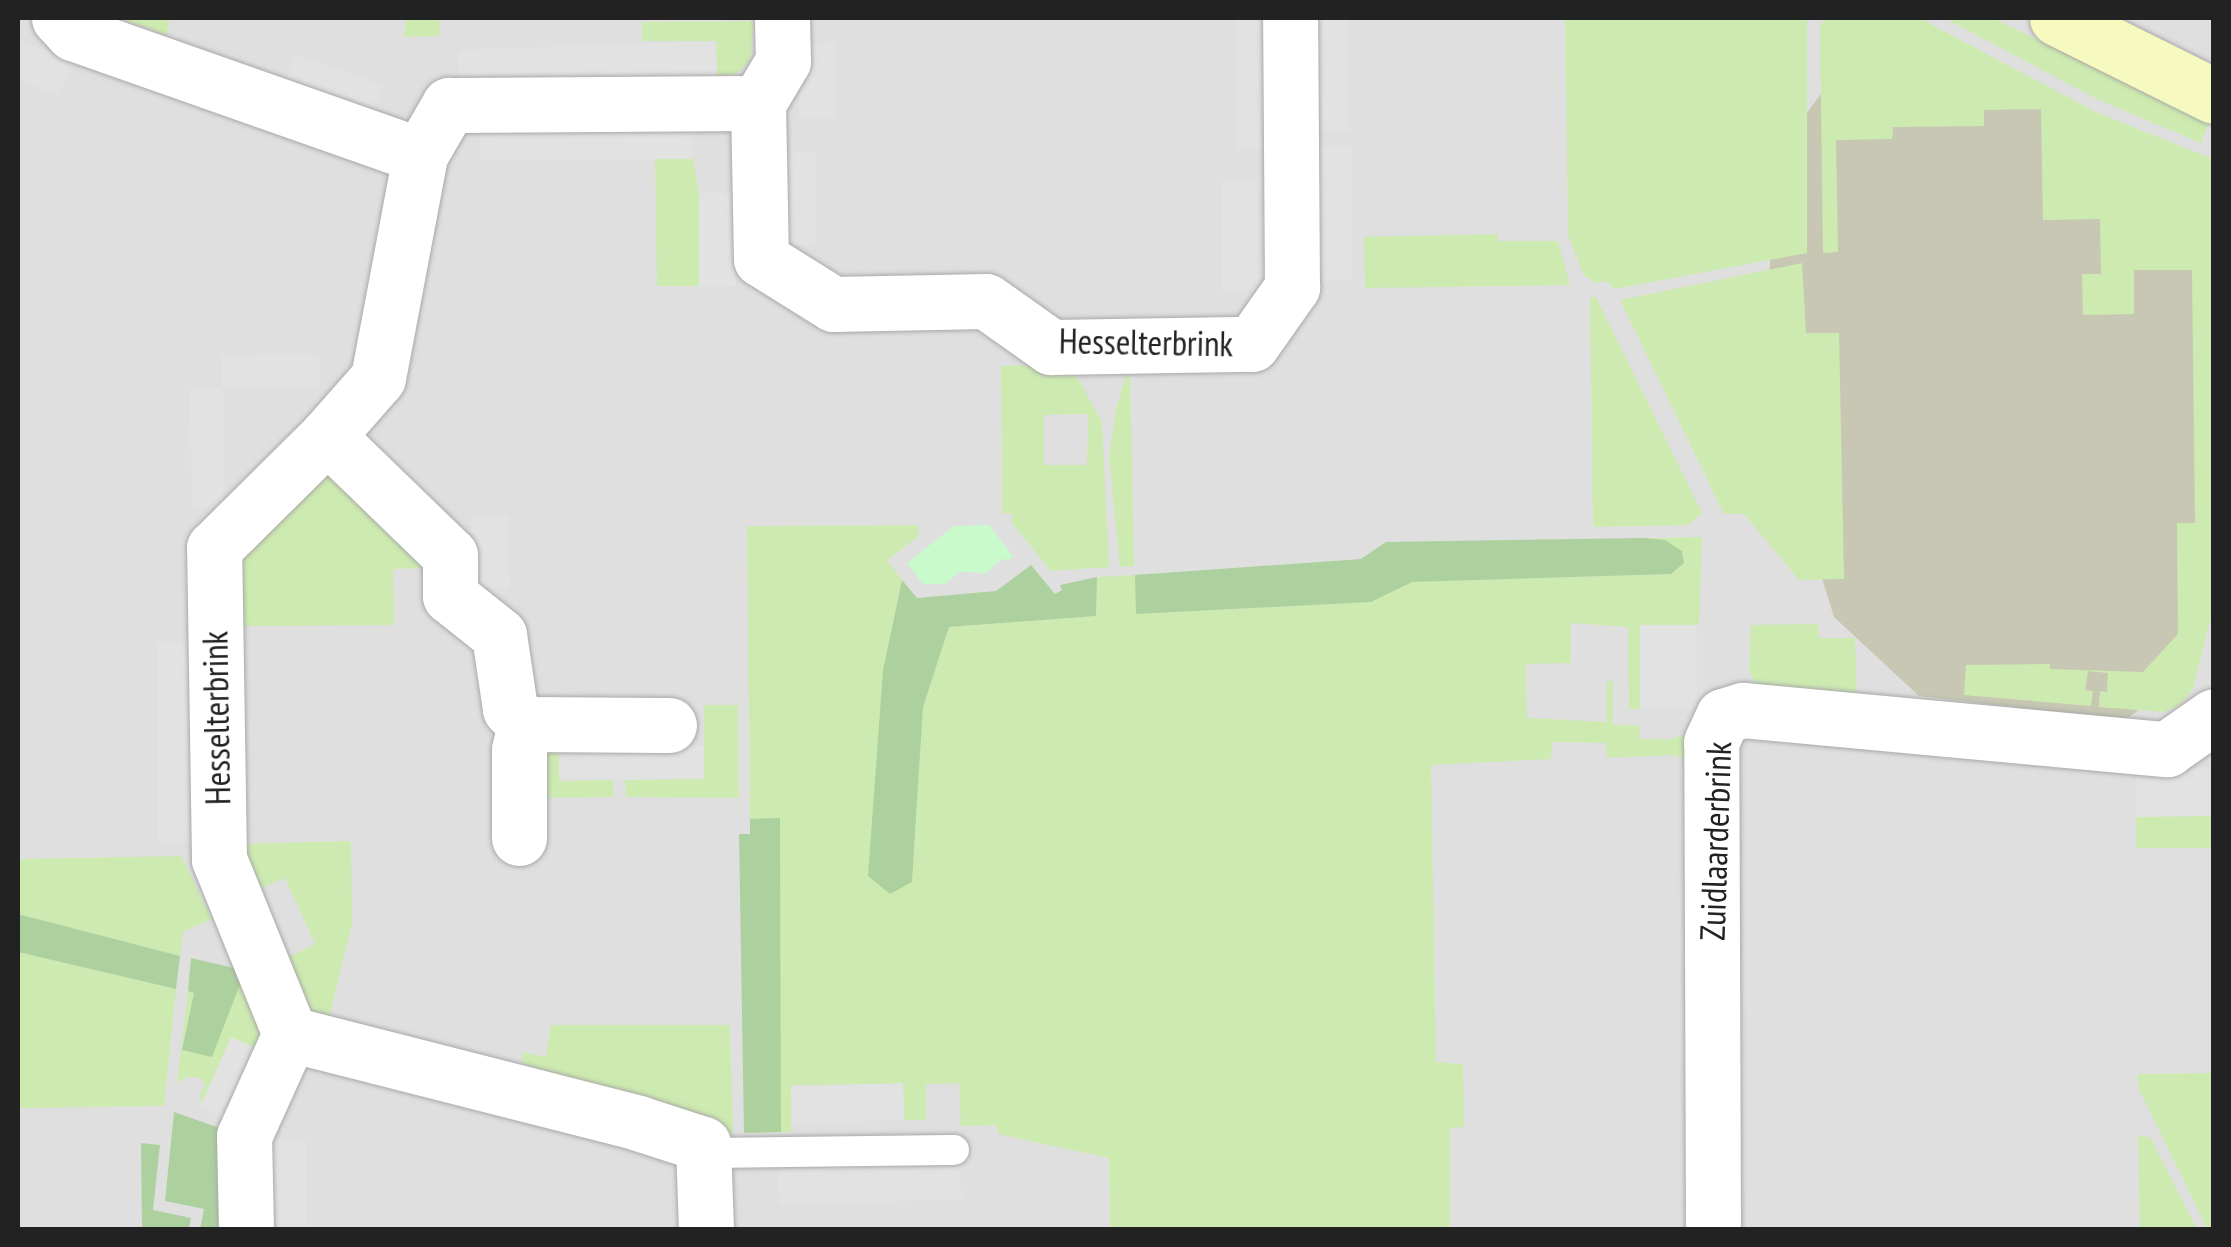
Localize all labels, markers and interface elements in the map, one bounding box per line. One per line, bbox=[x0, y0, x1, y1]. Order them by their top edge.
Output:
street label: Hesselterbrink bbox=[1059, 319, 1233, 365]
street label: Hesselterbrink bbox=[193, 631, 239, 805]
street label: Zuidlaarderbrink bbox=[1691, 741, 1739, 941]

